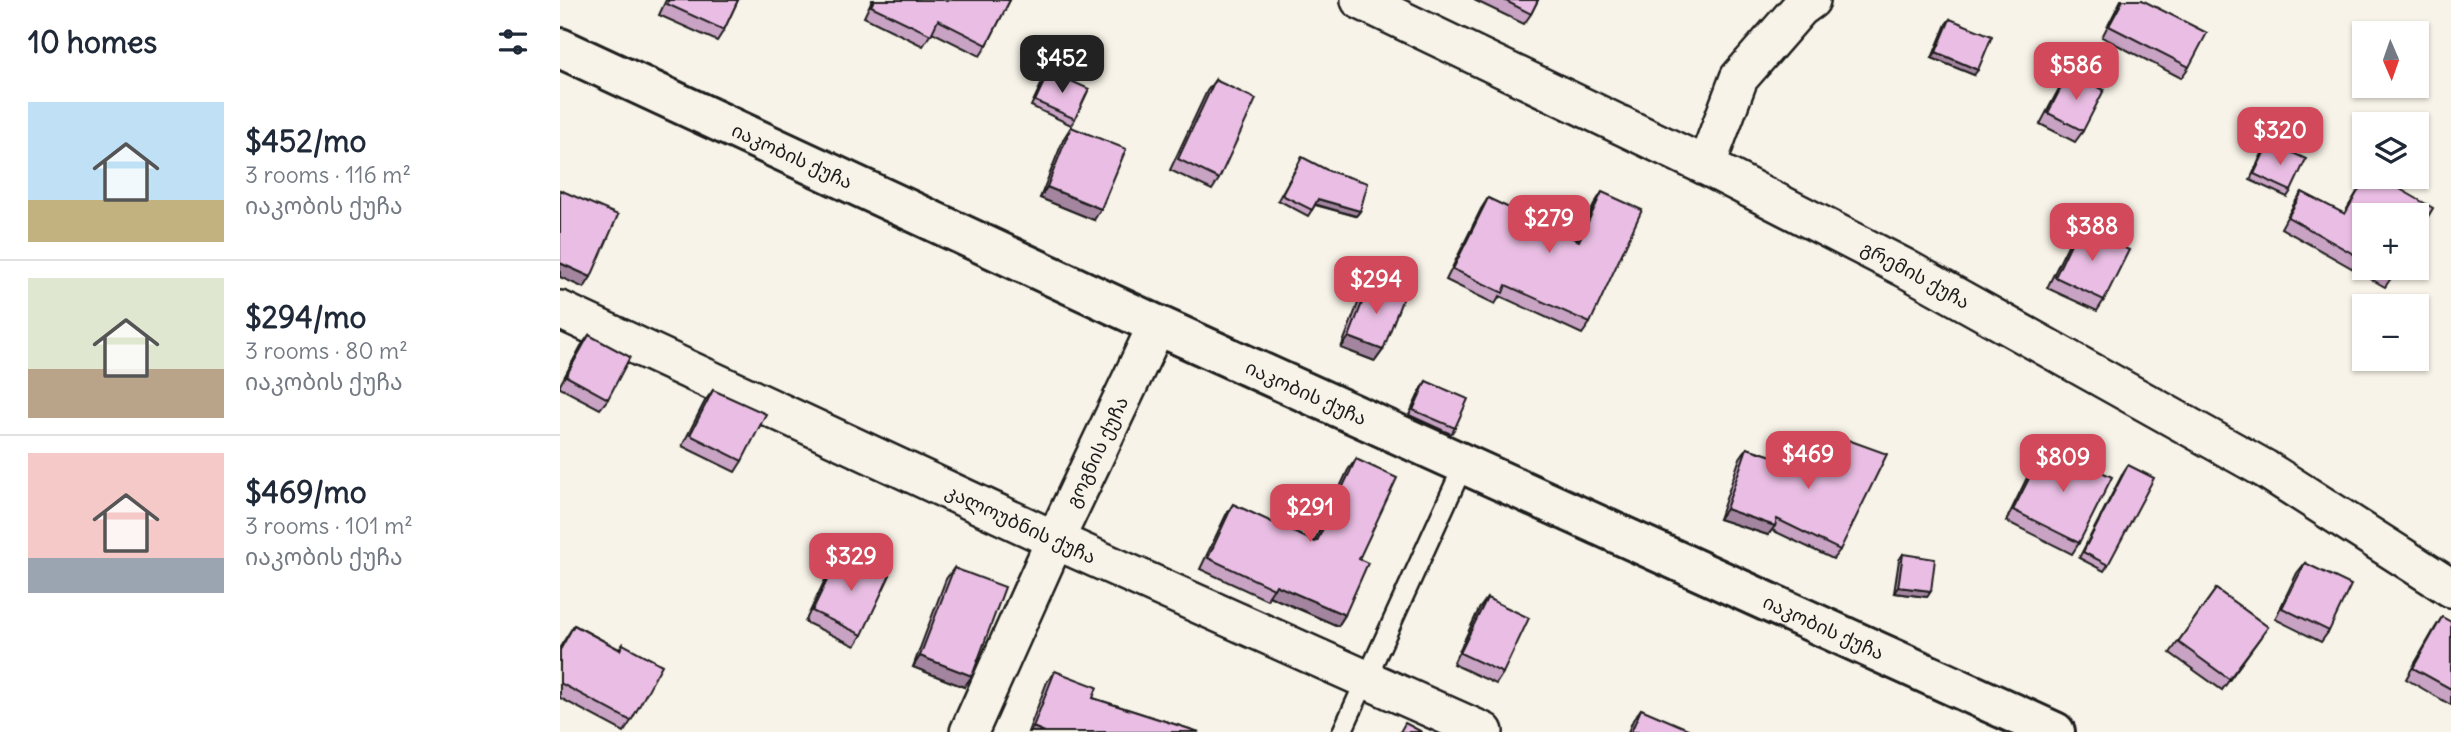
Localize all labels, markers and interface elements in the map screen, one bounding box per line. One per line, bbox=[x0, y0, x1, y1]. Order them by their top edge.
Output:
north arrow bbox=[2352, 21, 2429, 98]
map controls bbox=[2352, 21, 2429, 371]
text: 10 homes bbox=[28, 23, 157, 61]
icon: filters bbox=[494, 23, 532, 61]
pin: $452 bbox=[1021, 36, 1103, 95]
pin: $586 bbox=[2035, 42, 2117, 102]
text: $452 bbox=[1036, 43, 1088, 72]
text: $586 bbox=[2050, 50, 2102, 79]
pin: $320 bbox=[2239, 108, 2321, 167]
button: layers bbox=[2352, 112, 2429, 189]
text: $320 bbox=[2253, 115, 2307, 144]
street label: იაკობის ქუჩა bbox=[728, 117, 856, 194]
text: $452/mo bbox=[245, 122, 366, 160]
icon: home bbox=[84, 130, 168, 214]
text: 3 rooms · 116 m² bbox=[245, 160, 411, 189]
text: იაკობის ქუჩა bbox=[245, 191, 403, 220]
pin: $279 bbox=[1508, 196, 1590, 255]
text: $279 bbox=[1524, 203, 1574, 232]
button: + bbox=[2352, 203, 2429, 280]
pin: $388 bbox=[2051, 204, 2133, 263]
text: $388 bbox=[2066, 211, 2118, 240]
street label: გრემის ქუჩა bbox=[1857, 236, 1974, 314]
pin: $294 bbox=[1335, 256, 1417, 316]
text: $294 bbox=[1350, 264, 1402, 293]
button: − bbox=[2352, 294, 2429, 371]
text: $294/mo bbox=[245, 298, 366, 336]
icon: home bbox=[84, 306, 168, 390]
text: 3 rooms · 80 m² bbox=[245, 336, 408, 365]
street label: იაკობის ქუჩა bbox=[1242, 355, 1371, 430]
text: იაკობის ქუჩა bbox=[245, 367, 403, 396]
street label: გოგნის ქუჩა bbox=[1060, 393, 1133, 511]
pin: $469 bbox=[1767, 432, 1849, 491]
pin: $809 bbox=[2022, 434, 2104, 494]
text: $469 bbox=[1782, 439, 1834, 468]
text: $809 bbox=[2036, 442, 2090, 471]
text: $469/mo bbox=[245, 473, 367, 511]
street label: კალოუბნის ქუჩა bbox=[942, 479, 1100, 569]
icon: home bbox=[84, 481, 168, 565]
pin: $291 bbox=[1269, 484, 1351, 544]
text: $291 bbox=[1286, 492, 1334, 521]
text: 3 rooms · 101 m² bbox=[245, 511, 413, 540]
pin: $329 bbox=[810, 534, 892, 593]
text: $329 bbox=[825, 541, 877, 570]
text: იაკობის ქუჩა bbox=[245, 542, 403, 571]
street label: იაკობის ქუჩა bbox=[1759, 589, 1888, 665]

